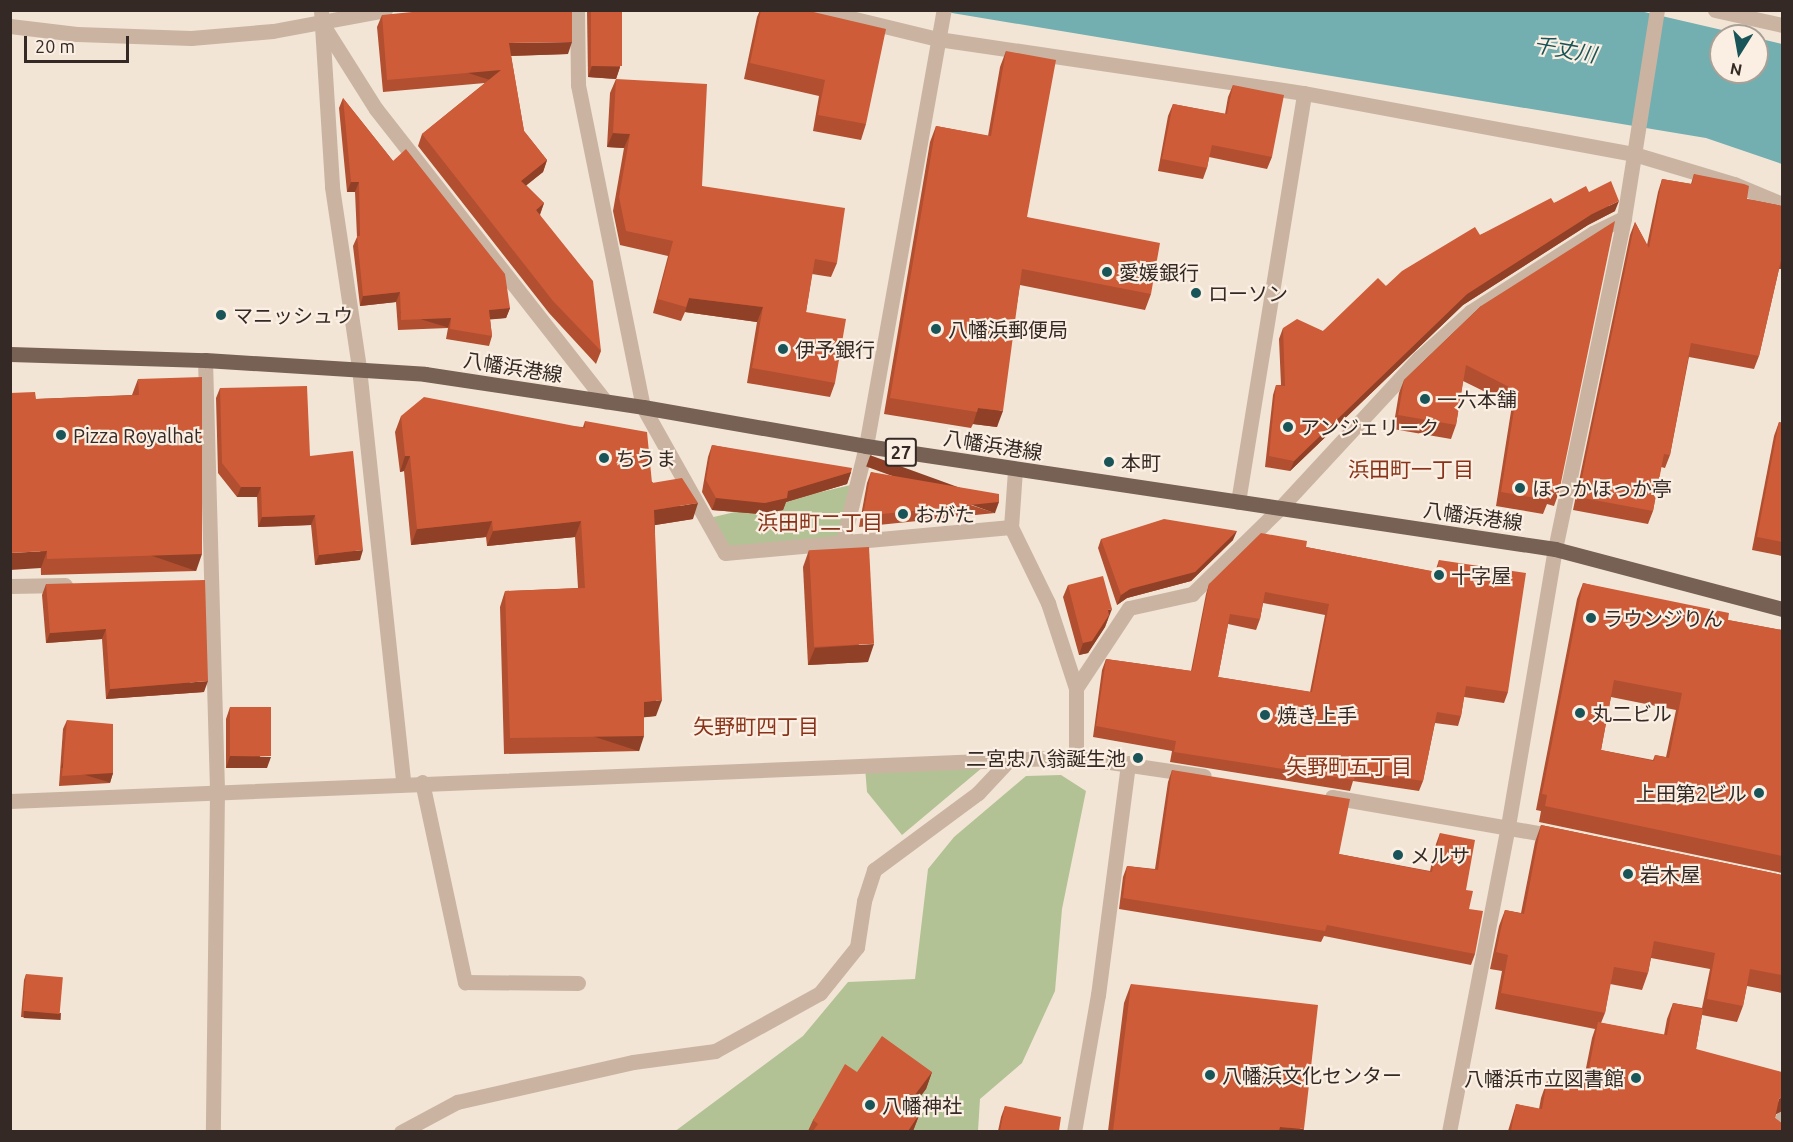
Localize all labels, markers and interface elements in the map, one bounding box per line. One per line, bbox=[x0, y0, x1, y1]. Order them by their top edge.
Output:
scale bar bbox=[27, 24, 132, 62]
north arrow bbox=[1709, 24, 1769, 84]
water label: 千丈川 bbox=[1532, 31, 1598, 67]
text: 20 m bbox=[35, 36, 75, 56]
text: N bbox=[1728, 60, 1744, 80]
place label: 愛媛銀行 bbox=[1119, 260, 1199, 284]
marker: 愛媛銀行 bbox=[1100, 265, 1114, 279]
place label: ローソン bbox=[1208, 281, 1288, 305]
marker: ローソン bbox=[1189, 286, 1203, 300]
place label: マニッシュウ bbox=[233, 303, 353, 327]
marker: マニッシュウ bbox=[214, 308, 228, 322]
place label: 八幡浜郵便局 bbox=[948, 317, 1068, 341]
marker: 八幡浜郵便局 bbox=[929, 322, 943, 336]
place label: 伊予銀行 bbox=[795, 337, 875, 361]
marker: 伊予銀行 bbox=[776, 342, 790, 356]
street label: 八幡浜港線 bbox=[462, 347, 564, 387]
place label: 一六本舗 bbox=[1437, 387, 1517, 411]
marker: 一六本舗 bbox=[1418, 392, 1432, 406]
place label: アンジェリーク bbox=[1300, 415, 1440, 439]
marker: アンジェリーク bbox=[1281, 420, 1295, 434]
place label: Pizza Royalhat bbox=[73, 423, 202, 447]
street label: 八幡浜港線 bbox=[942, 425, 1044, 465]
marker: Pizza Royalhat bbox=[54, 428, 68, 442]
road number: 27 bbox=[884, 437, 918, 467]
place label: ちうま bbox=[616, 446, 676, 470]
place label: 本町 bbox=[1121, 450, 1161, 474]
marker: ちうま bbox=[597, 451, 611, 465]
marker: 本町 bbox=[1102, 455, 1116, 469]
district label: 浜田町一丁目 bbox=[1348, 456, 1474, 482]
place label: ほっかほっか亭 bbox=[1532, 476, 1672, 500]
marker: ほっかほっか亭 bbox=[1513, 481, 1527, 495]
street label: 八幡浜港線 bbox=[1422, 497, 1524, 535]
place label: おがた bbox=[915, 502, 975, 526]
marker: おがた bbox=[896, 507, 910, 521]
district label: 浜田町二丁目 bbox=[757, 509, 883, 535]
place label: 十字屋 bbox=[1451, 563, 1511, 587]
marker: 十字屋 bbox=[1432, 568, 1446, 582]
place label: ラウンジりん bbox=[1603, 606, 1723, 630]
marker: ラウンジりん bbox=[1584, 611, 1598, 625]
place label: 丸二ビル bbox=[1592, 701, 1672, 725]
place label: 焼き上手 bbox=[1277, 703, 1357, 727]
marker: 丸二ビル bbox=[1573, 706, 1587, 720]
marker: 焼き上手 bbox=[1258, 708, 1272, 722]
district label: 矢野町四丁目 bbox=[693, 713, 819, 739]
place label: 二宮忠八翁誕生池 bbox=[966, 746, 1126, 770]
marker: 二宮忠八翁誕生池 bbox=[1131, 751, 1145, 765]
district label: 矢野町五丁目 bbox=[1286, 753, 1412, 779]
place label: 上田第2ビル bbox=[1636, 781, 1747, 805]
marker: 上田第2ビル bbox=[1752, 786, 1766, 800]
place label: メルサ bbox=[1410, 843, 1470, 867]
marker: メルサ bbox=[1391, 848, 1405, 862]
place label: 岩木屋 bbox=[1640, 862, 1700, 886]
marker: 岩木屋 bbox=[1621, 867, 1635, 881]
place label: 八幡浜文化センター bbox=[1222, 1063, 1402, 1087]
place label: 八幡浜市立図書館 bbox=[1464, 1066, 1624, 1090]
marker: 八幡浜文化センター bbox=[1203, 1068, 1217, 1082]
marker: 八幡浜市立図書館 bbox=[1629, 1071, 1643, 1085]
place label: 八幡神社 bbox=[882, 1093, 962, 1117]
marker: 八幡神社 bbox=[863, 1098, 877, 1112]

